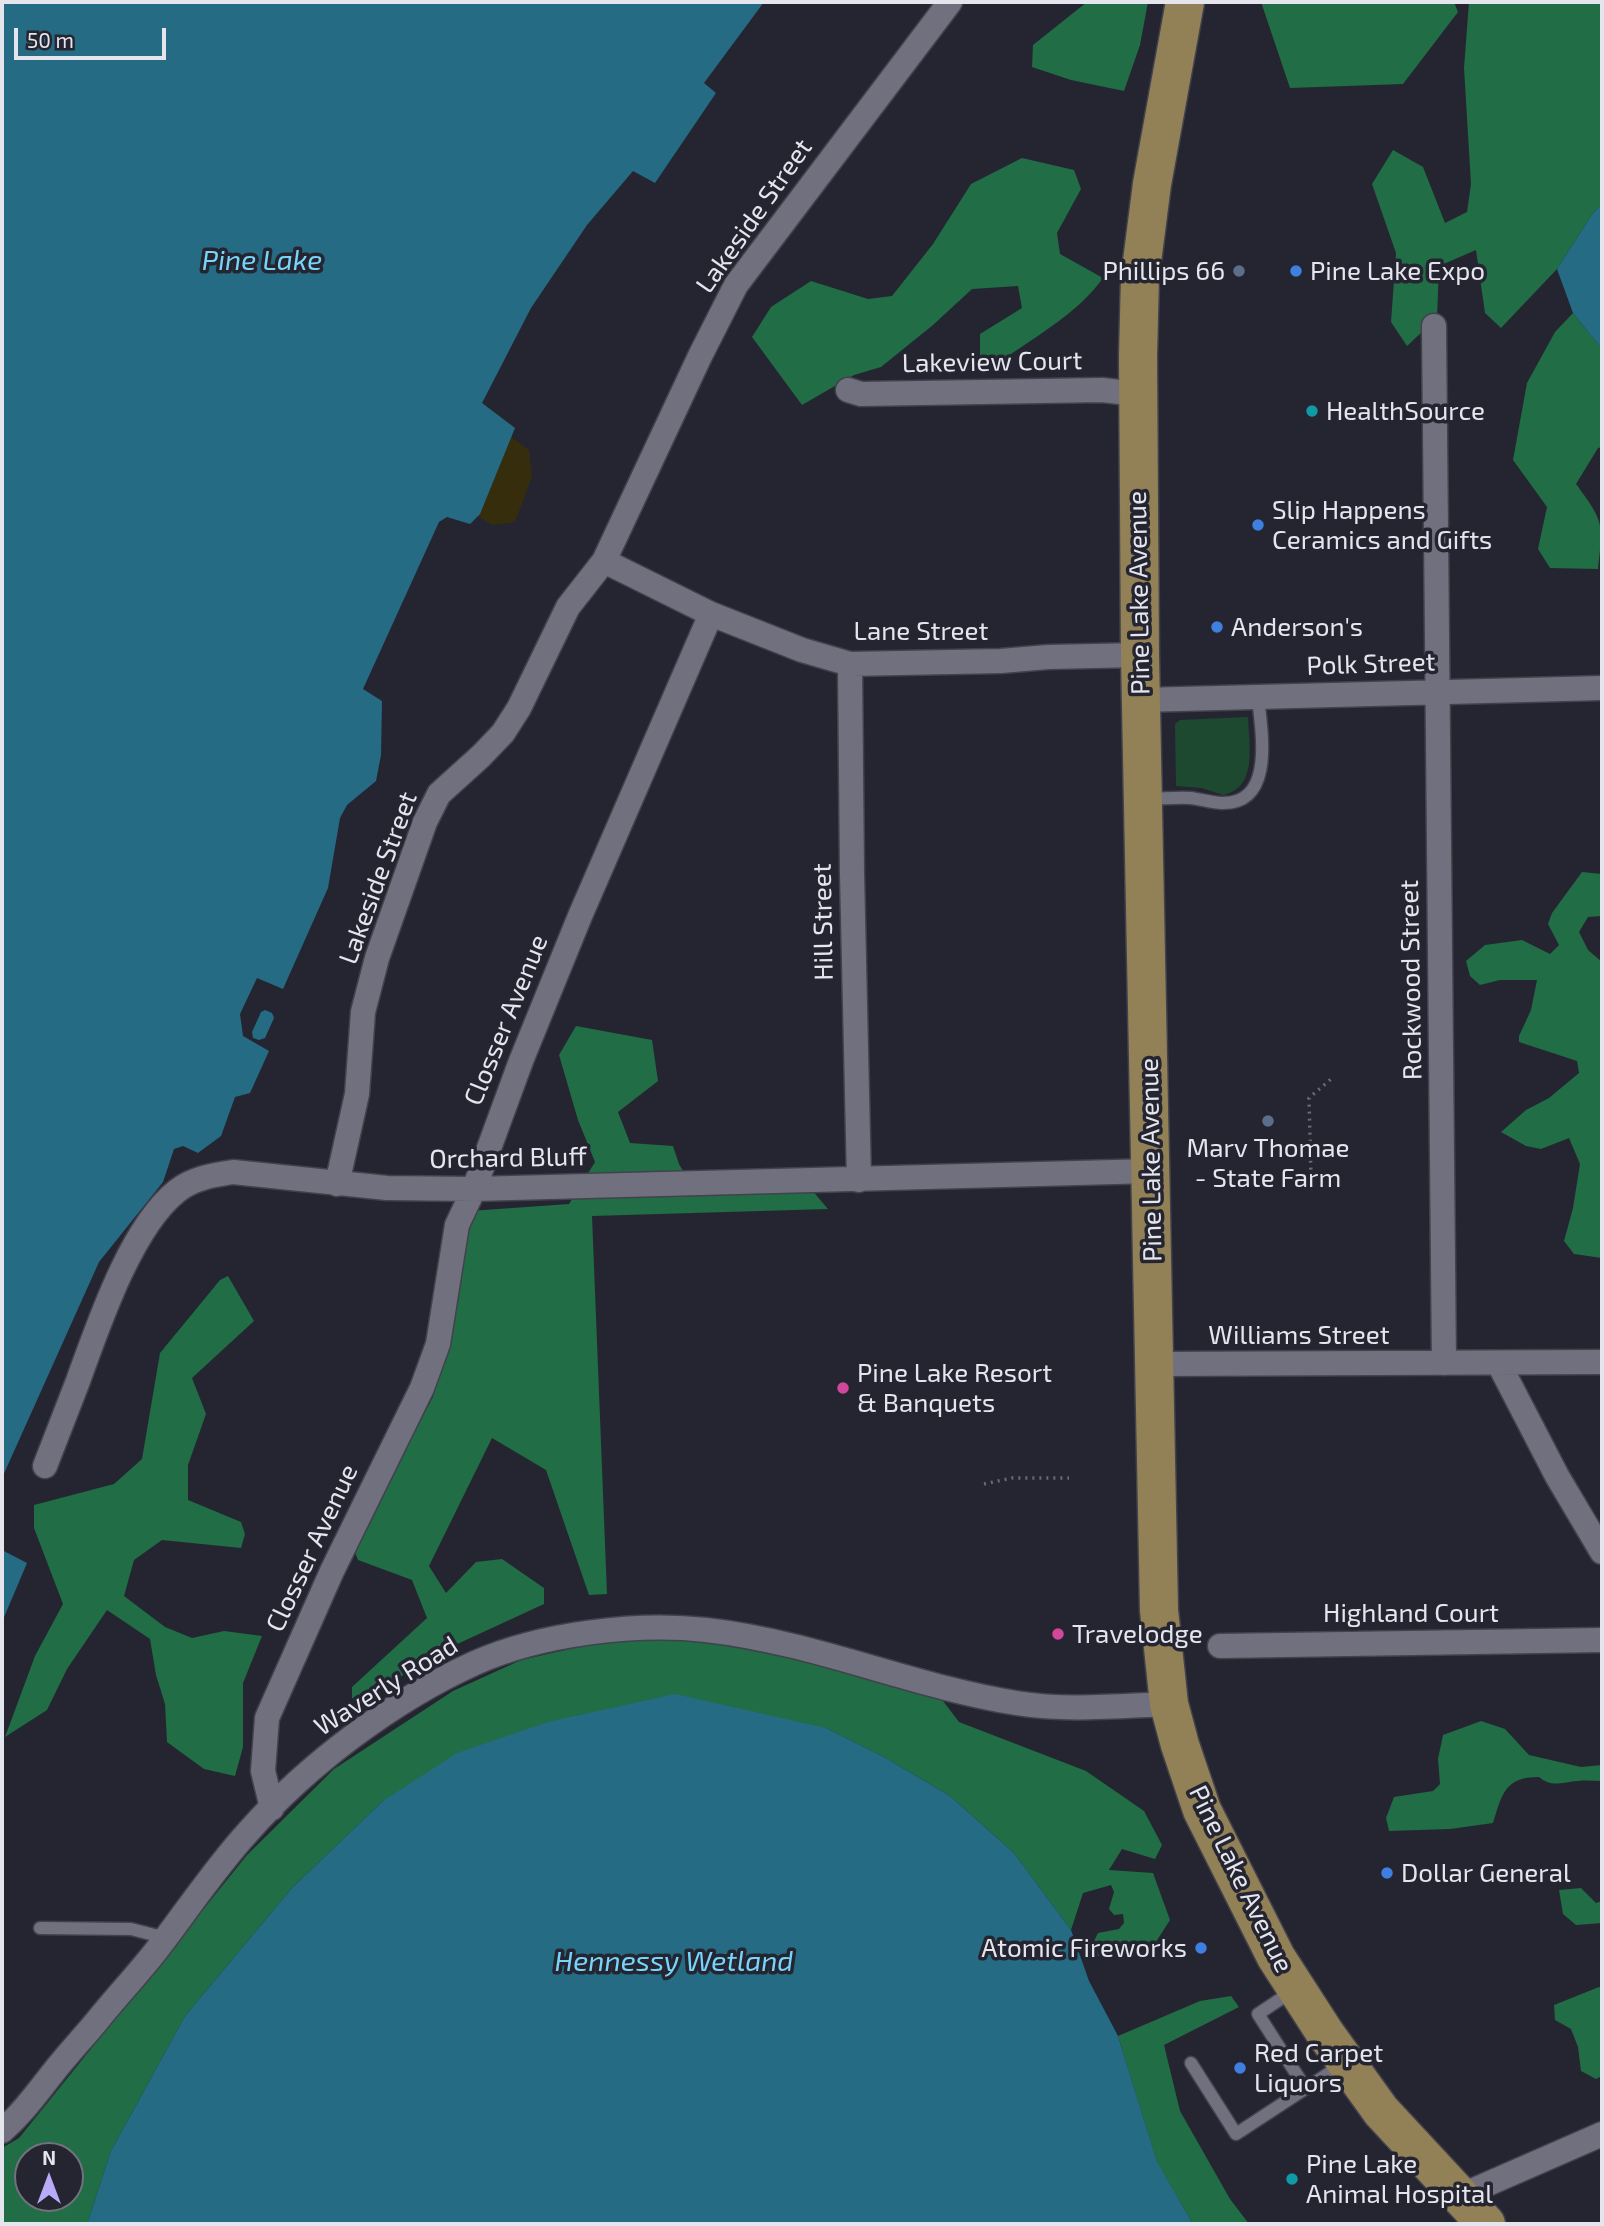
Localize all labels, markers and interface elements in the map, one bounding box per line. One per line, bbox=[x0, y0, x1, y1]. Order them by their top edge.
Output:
scale bar bbox=[18, 14, 170, 58]
text: 50 m bbox=[27, 27, 74, 52]
street label: Lakeside Street bbox=[689, 133, 819, 299]
water label: Pine Lake bbox=[202, 244, 322, 278]
place label: Phillips 66 bbox=[1102, 255, 1225, 287]
place label: Pine Lake Expo bbox=[1310, 255, 1485, 287]
marker: Phillips 66 bbox=[1231, 263, 1247, 279]
marker: Pine Lake Expo bbox=[1288, 263, 1304, 279]
street label: Lakeview Court bbox=[901, 345, 1083, 379]
place label: HealthSource bbox=[1326, 395, 1485, 427]
marker: HealthSource bbox=[1304, 403, 1320, 419]
street label: Pine Lake Avenue bbox=[1122, 491, 1156, 695]
place label: Slip Happens Ceramics and Gifts bbox=[1272, 494, 1492, 556]
marker: Slip Happens Ceramics and Gifts bbox=[1250, 517, 1266, 533]
place label: Anderson's bbox=[1231, 611, 1363, 643]
street label: Lane Street bbox=[854, 615, 988, 647]
marker: Anderson's bbox=[1209, 619, 1225, 635]
street label: Polk Street bbox=[1306, 646, 1436, 682]
street label: Lakeside Street bbox=[332, 788, 424, 968]
street label: Hill Street bbox=[806, 863, 840, 981]
street label: Rockwood Street bbox=[1394, 880, 1428, 1080]
street label: Closser Avenue bbox=[458, 930, 554, 1110]
street label: Pine Lake Avenue bbox=[1134, 1058, 1168, 1262]
marker: Marv Thomae - State Farm bbox=[1260, 1113, 1276, 1129]
place label: Marv Thomae - State Farm bbox=[1186, 1132, 1350, 1194]
street label: Orchard Bluff bbox=[429, 1141, 587, 1175]
street label: Williams Street bbox=[1208, 1319, 1390, 1351]
place label: Pine Lake Resort & Banquets bbox=[857, 1357, 1052, 1418]
marker: Pine Lake Resort & Banquets bbox=[835, 1380, 851, 1396]
street label: Closser Avenue bbox=[260, 1459, 364, 1637]
street label: Highland Court bbox=[1323, 1597, 1499, 1629]
place label: Travelodge bbox=[1072, 1618, 1203, 1650]
marker: Travelodge bbox=[1050, 1626, 1066, 1642]
street label: Waverly Road bbox=[309, 1630, 463, 1742]
street label: Pine Lake Avenue bbox=[1182, 1780, 1300, 1978]
place label: Dollar General bbox=[1401, 1857, 1571, 1889]
marker: Dollar General bbox=[1379, 1865, 1395, 1881]
place label: Atomic Fireworks bbox=[981, 1932, 1187, 1964]
marker: Atomic Fireworks bbox=[1193, 1940, 1209, 1956]
water label: Hennessy Wetland bbox=[555, 1945, 793, 1979]
place label: Red Carpet Liquors bbox=[1254, 2037, 1383, 2098]
marker: Red Carpet Liquors bbox=[1232, 2060, 1248, 2076]
north arrow bbox=[14, 2142, 84, 2212]
text: N bbox=[42, 2146, 56, 2169]
place label: Pine Lake Animal Hospital bbox=[1306, 2148, 1493, 2210]
marker: Pine Lake Animal Hospital bbox=[1284, 2171, 1300, 2187]

